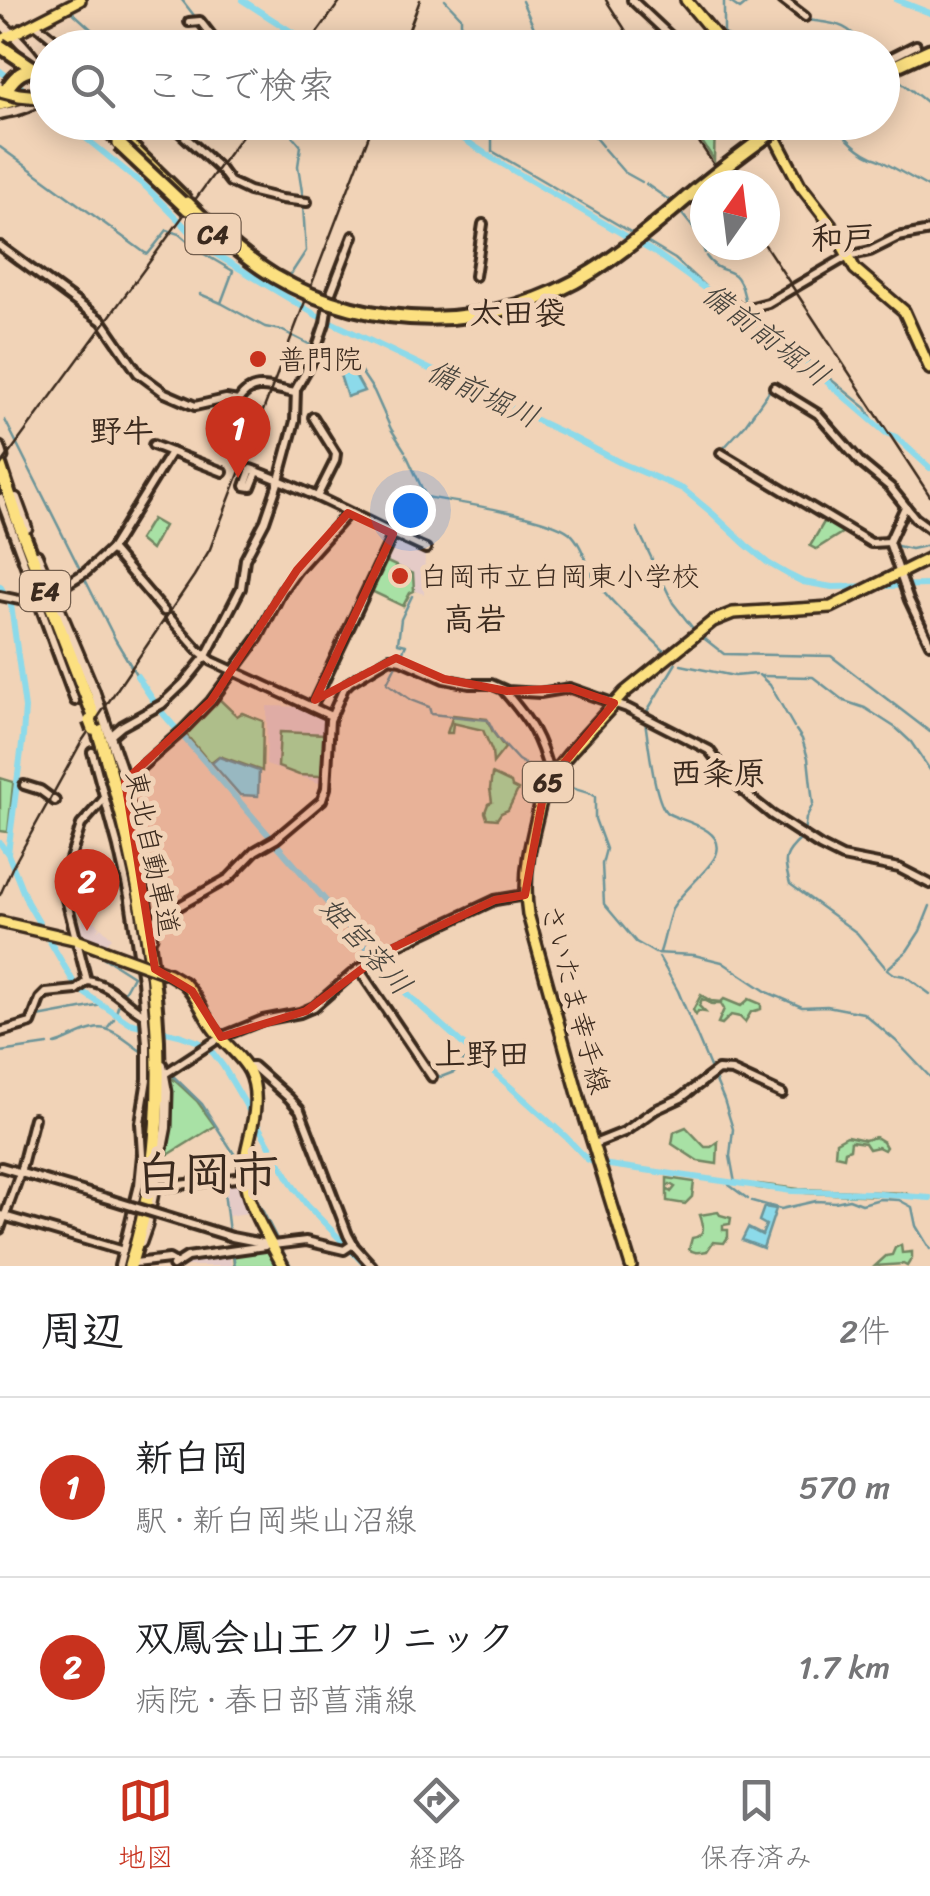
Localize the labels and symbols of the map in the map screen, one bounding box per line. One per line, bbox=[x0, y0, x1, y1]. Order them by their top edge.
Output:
north arrow bbox=[690, 170, 780, 260]
district label: 和戸 bbox=[811, 210, 875, 267]
road number: C4 bbox=[186, 214, 240, 254]
water label: 備前前堀川 bbox=[690, 268, 842, 402]
district label: 太田袋 bbox=[470, 285, 566, 342]
place label: 普門院 bbox=[278, 335, 362, 384]
water label: 備前堀川 bbox=[417, 344, 549, 444]
marker: 普門院 bbox=[247, 348, 269, 370]
pin: 1 bbox=[206, 396, 270, 478]
district label: 野牛 bbox=[90, 403, 154, 460]
your location bbox=[385, 485, 436, 536]
place label: 白岡市立白岡東小学校 bbox=[420, 552, 700, 601]
marker: 白岡市立白岡東小学校 bbox=[389, 565, 411, 587]
road number: E4 bbox=[20, 571, 70, 611]
district label: 高岩 bbox=[443, 591, 507, 648]
district label: 西粂原 bbox=[670, 745, 766, 802]
road number: 65 bbox=[523, 762, 573, 802]
street label: 東北自動車道 bbox=[111, 766, 194, 940]
pin: 2 bbox=[54, 848, 120, 931]
water label: 姫宮落川 bbox=[306, 883, 426, 1009]
street label: さいたま幸手線 bbox=[527, 899, 624, 1100]
district label: 上野田 bbox=[434, 1026, 530, 1083]
district label: 白岡市 bbox=[135, 1131, 279, 1216]

